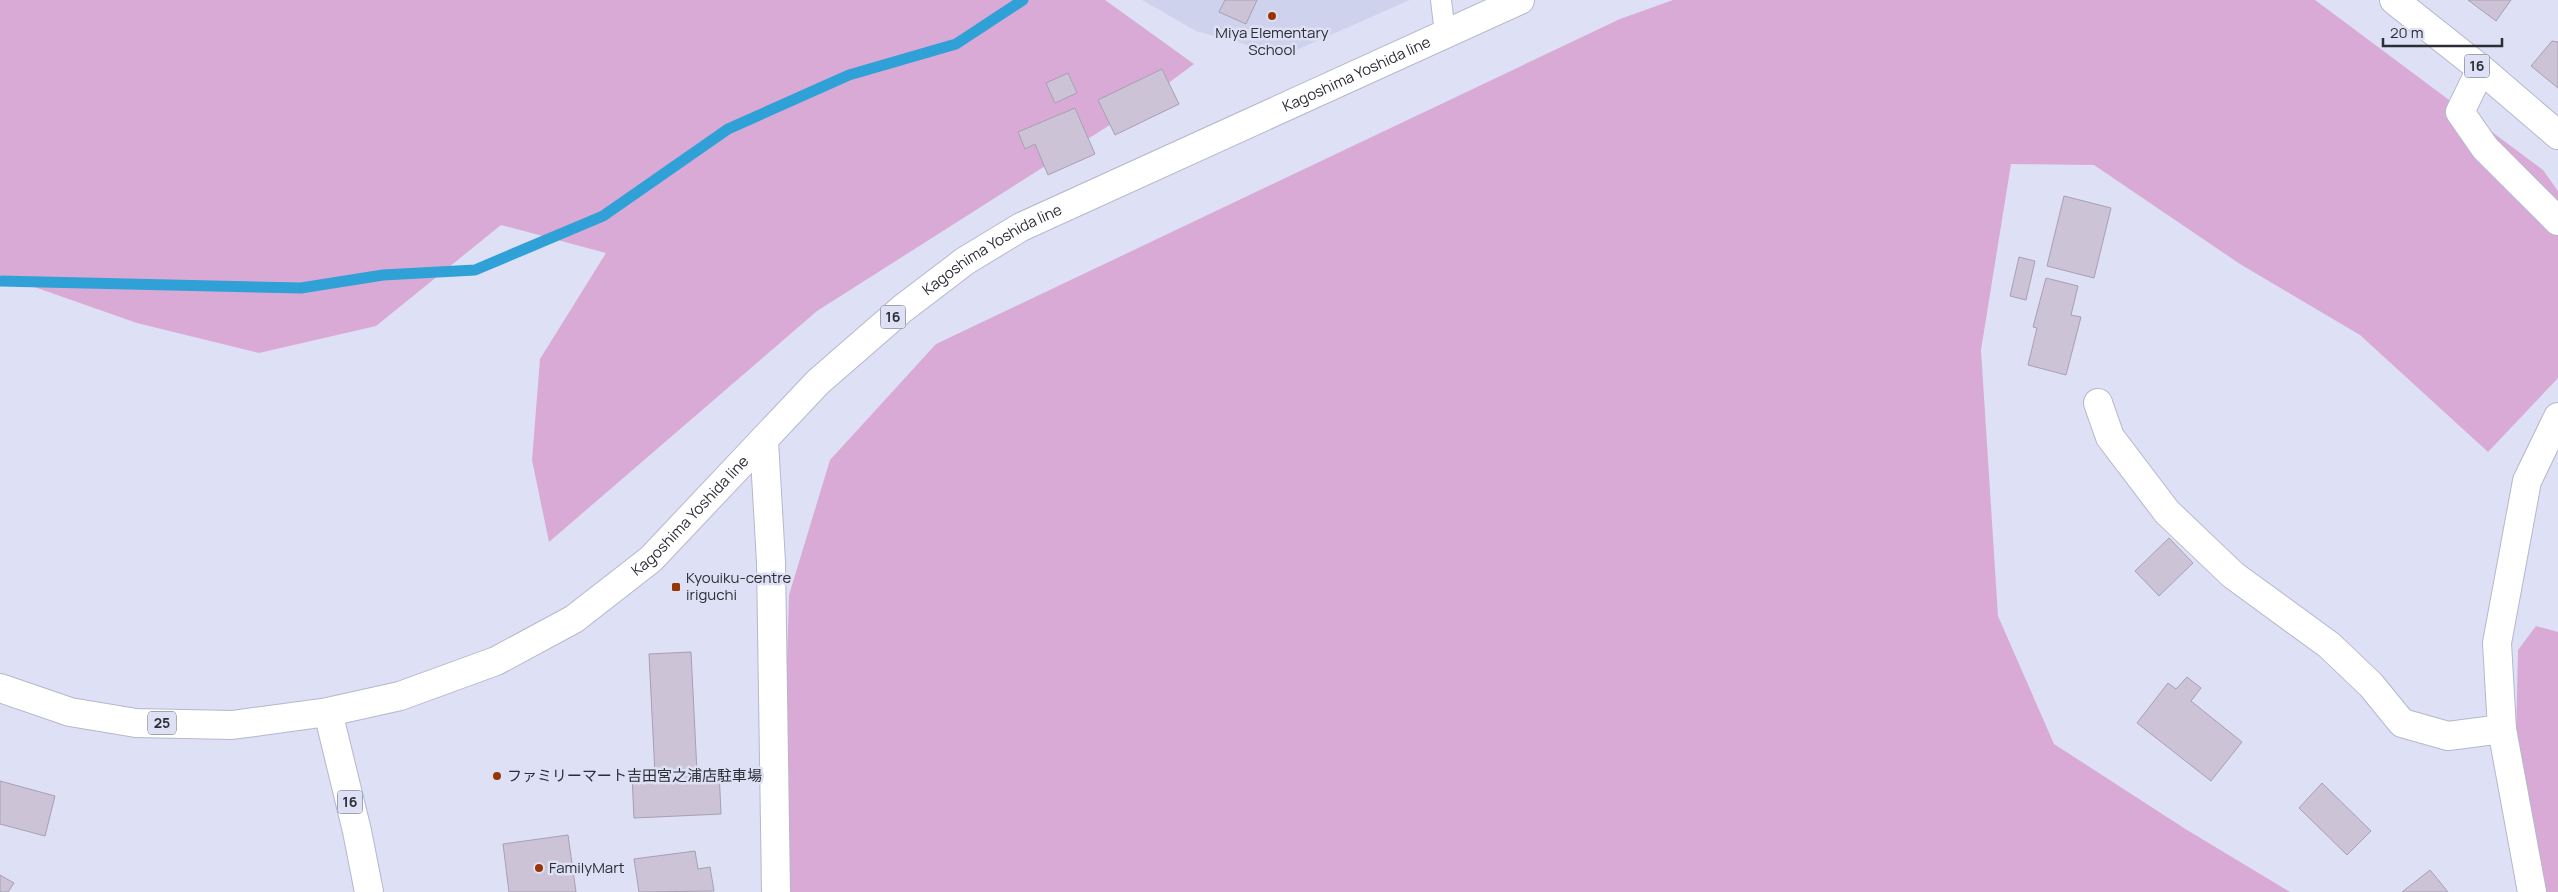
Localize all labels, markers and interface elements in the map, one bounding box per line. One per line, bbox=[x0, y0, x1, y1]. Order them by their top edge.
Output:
marker: Miya Elementary School bbox=[1266, 10, 1278, 22]
scale bar bbox=[2383, 15, 2502, 47]
place label: Miya Elementary School bbox=[1215, 22, 1329, 60]
text: 20 m bbox=[2390, 22, 2423, 43]
street label: Kagoshima Yoshida line bbox=[1279, 31, 1434, 117]
road number: 16 bbox=[2464, 54, 2490, 78]
street label: Kagoshima Yoshida line bbox=[918, 199, 1065, 300]
road number: 16 bbox=[880, 306, 906, 328]
street label: Kagoshima Yoshida line bbox=[627, 451, 753, 581]
place label: Kyouiku-centre iriguchi bbox=[686, 567, 792, 605]
marker: Kyouiku-centre iriguchi bbox=[670, 581, 682, 593]
road number: 25 bbox=[148, 711, 176, 734]
place label: ファミリーマート吉田宮之浦店駐車場 bbox=[507, 765, 762, 786]
marker: ファミリーマート吉田宮之浦店駐車場 bbox=[491, 770, 503, 782]
road number: 16 bbox=[338, 790, 362, 814]
place label: FamilyMart bbox=[549, 857, 625, 878]
marker: FamilyMart bbox=[533, 862, 545, 874]

